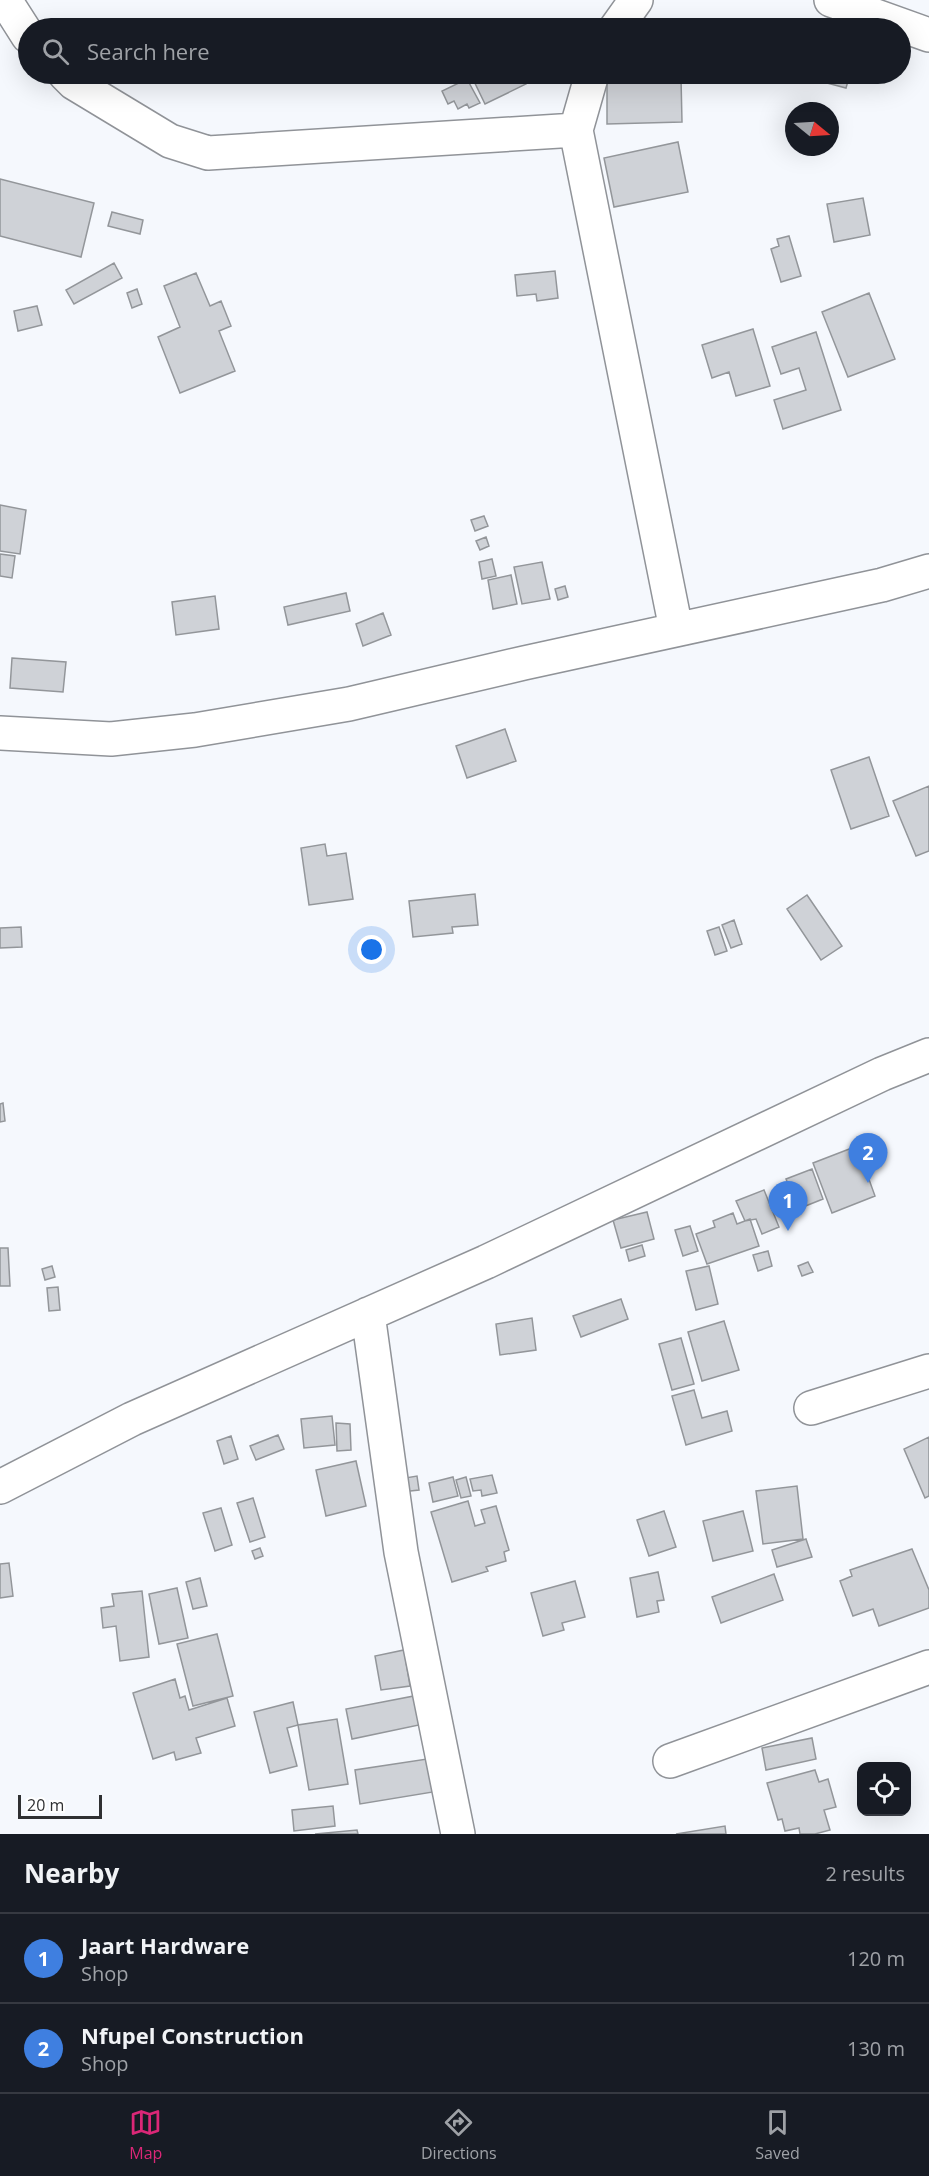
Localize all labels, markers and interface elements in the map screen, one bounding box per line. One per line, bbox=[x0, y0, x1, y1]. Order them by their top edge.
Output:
search box bbox=[18, 18, 911, 84]
icon: search bbox=[39, 35, 72, 68]
text: Search here bbox=[87, 36, 210, 66]
north arrow bbox=[785, 102, 839, 156]
your location bbox=[357, 935, 386, 964]
pin: 2 bbox=[848, 1134, 888, 1183]
pin: 1 bbox=[768, 1182, 808, 1231]
map controls bbox=[857, 1762, 911, 1816]
button: locate bbox=[857, 1762, 911, 1816]
scale bar bbox=[18, 1792, 102, 1820]
text: 20 m bbox=[27, 1794, 64, 1816]
text: Nearby bbox=[24, 1855, 119, 1891]
text: 2 results bbox=[825, 1860, 905, 1887]
text: Jaart Hardware bbox=[81, 1930, 249, 1960]
text: 1 bbox=[38, 1945, 49, 1972]
text: 120 m bbox=[847, 1945, 905, 1972]
text: Shop bbox=[81, 1960, 129, 1987]
text: Nfupel Construction bbox=[81, 2020, 304, 2050]
text: 2 bbox=[38, 2035, 49, 2062]
text: 130 m bbox=[847, 2035, 905, 2062]
text: Shop bbox=[81, 2050, 129, 2077]
tab: Map bbox=[129, 2106, 162, 2164]
tab: Directions bbox=[421, 2106, 497, 2164]
tab: Saved bbox=[755, 2106, 800, 2164]

